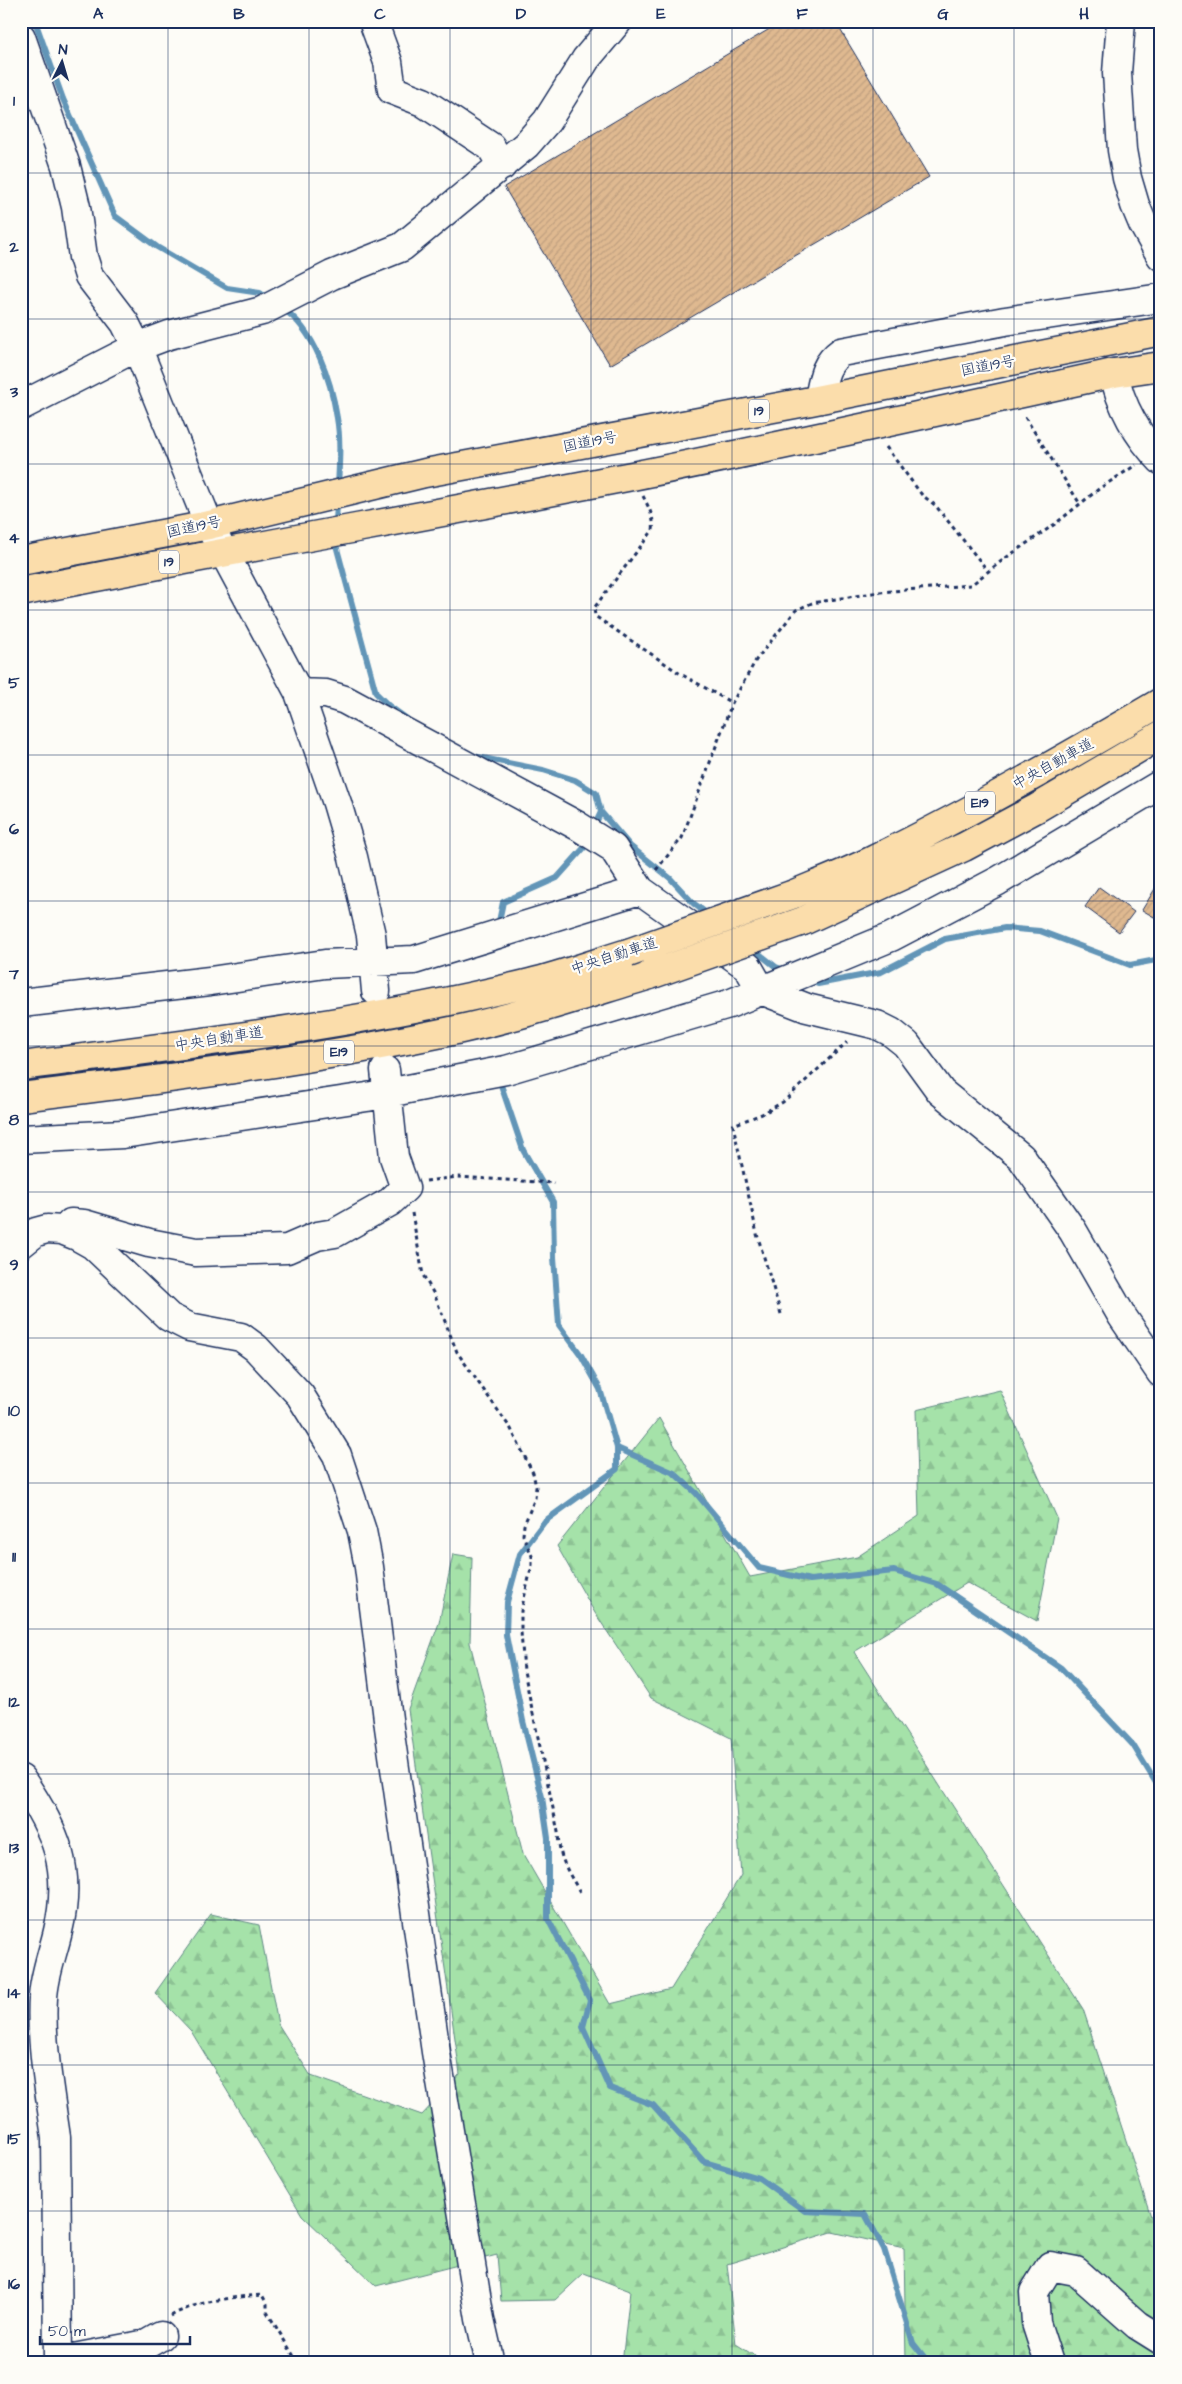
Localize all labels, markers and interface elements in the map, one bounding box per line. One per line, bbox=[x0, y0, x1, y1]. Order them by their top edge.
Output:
text: A bbox=[93, 3, 104, 25]
text: B bbox=[233, 3, 245, 25]
text: C bbox=[374, 3, 386, 25]
text: D bbox=[516, 3, 527, 25]
text: E bbox=[656, 3, 666, 25]
text: F bbox=[796, 3, 808, 25]
text: G bbox=[937, 3, 949, 25]
text: H bbox=[1079, 3, 1089, 25]
north arrow bbox=[38, 38, 88, 88]
text: N bbox=[58, 40, 69, 60]
text: 1 bbox=[13, 90, 16, 112]
text: 2 bbox=[8, 236, 19, 258]
street label: 国道19号 bbox=[959, 350, 1017, 382]
text: 3 bbox=[9, 381, 19, 403]
road number: 19 bbox=[749, 400, 769, 422]
street label: 国道19号 bbox=[561, 426, 619, 458]
street label: 国道19号 bbox=[165, 511, 223, 543]
text: 4 bbox=[9, 527, 20, 549]
road number: 19 bbox=[159, 550, 179, 574]
text: 5 bbox=[8, 672, 20, 694]
street label: 中央自動車道 bbox=[1009, 733, 1097, 795]
road number: E19 bbox=[965, 791, 995, 814]
text: 6 bbox=[9, 818, 19, 840]
street label: 中央自動車道 bbox=[568, 932, 660, 980]
text: 7 bbox=[8, 963, 19, 985]
street label: 中央自動車道 bbox=[173, 1022, 265, 1056]
road number: E19 bbox=[324, 1040, 354, 1064]
text: 8 bbox=[9, 1109, 20, 1131]
text: 9 bbox=[9, 1254, 19, 1276]
text: 10 bbox=[8, 1400, 20, 1422]
text: 11 bbox=[12, 1546, 17, 1568]
text: 12 bbox=[8, 1691, 20, 1713]
text: 13 bbox=[9, 1837, 20, 1859]
text: 14 bbox=[8, 1982, 21, 2004]
text: 15 bbox=[7, 2128, 21, 2150]
text: 16 bbox=[8, 2273, 20, 2295]
scale bar bbox=[40, 2314, 190, 2346]
text: 50 m bbox=[48, 2321, 86, 2342]

